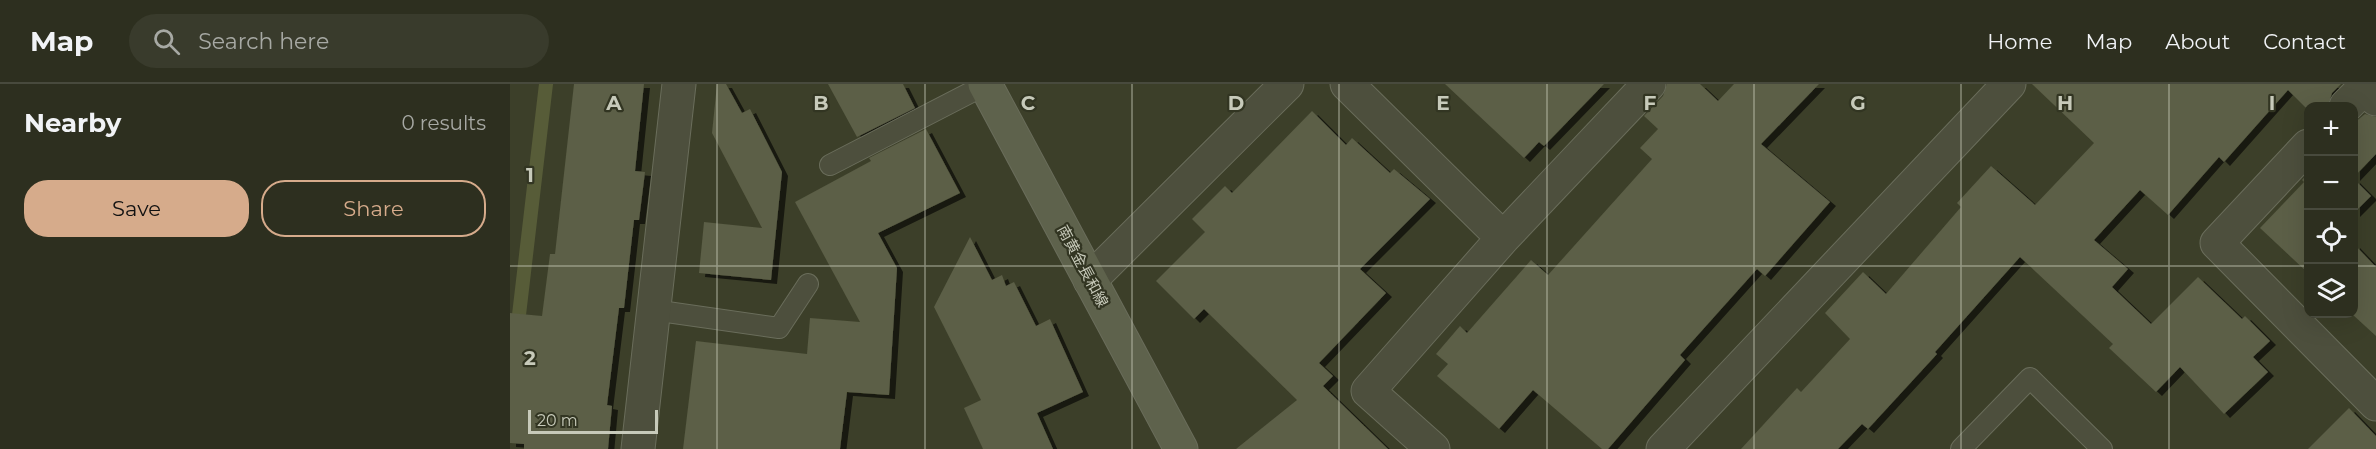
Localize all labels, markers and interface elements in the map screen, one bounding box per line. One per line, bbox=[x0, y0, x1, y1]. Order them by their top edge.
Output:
search box bbox=[129, 14, 549, 68]
text: Map bbox=[30, 24, 93, 58]
icon: search bbox=[150, 25, 183, 58]
text: Search here bbox=[198, 28, 329, 55]
text: Home bbox=[1987, 29, 2052, 54]
text: Map bbox=[2085, 29, 2132, 54]
text: About bbox=[2165, 29, 2230, 54]
text: Contact bbox=[2263, 29, 2346, 54]
text: A bbox=[605, 91, 622, 115]
text: B bbox=[813, 91, 829, 115]
text: C bbox=[1021, 91, 1036, 115]
text: D bbox=[1228, 91, 1244, 115]
text: E bbox=[1436, 91, 1450, 115]
text: F bbox=[1644, 91, 1657, 115]
text: G bbox=[1850, 91, 1866, 115]
text: H bbox=[2057, 91, 2073, 115]
text: I bbox=[2269, 91, 2275, 115]
map controls bbox=[2304, 102, 2358, 318]
button: + bbox=[2304, 102, 2358, 156]
text: Nearby bbox=[24, 107, 121, 139]
text: 0 results bbox=[401, 111, 486, 135]
button: − bbox=[2304, 156, 2358, 210]
text: 1 bbox=[526, 163, 534, 187]
button: Save bbox=[24, 180, 249, 237]
button: Share bbox=[261, 180, 486, 237]
button: locate bbox=[2304, 210, 2358, 264]
street label: 南黄金長和線 bbox=[1053, 222, 1113, 310]
button: layers bbox=[2304, 264, 2358, 318]
text: 2 bbox=[524, 346, 536, 370]
scale bar bbox=[528, 407, 658, 434]
text: 20 m bbox=[537, 411, 578, 430]

